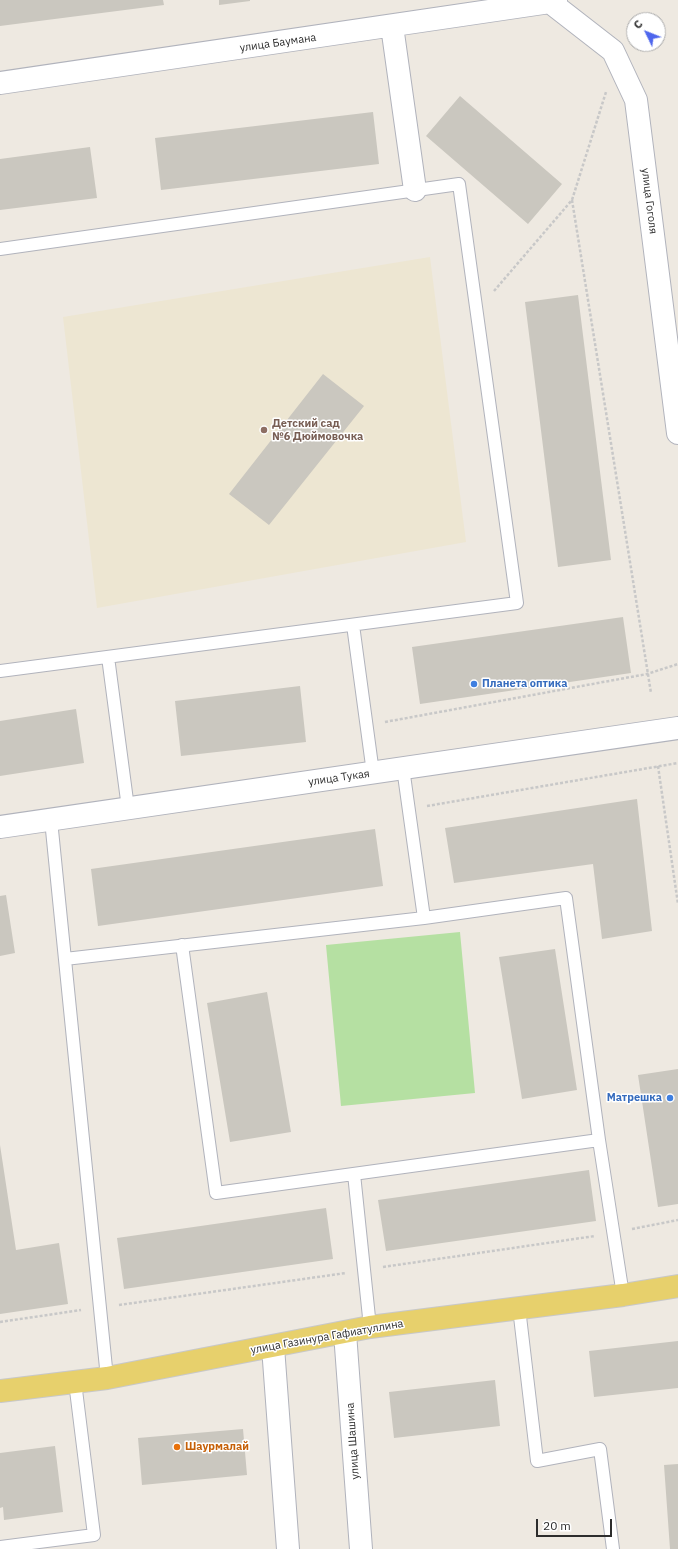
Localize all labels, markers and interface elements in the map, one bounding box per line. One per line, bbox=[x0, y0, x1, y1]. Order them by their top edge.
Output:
north arrow bbox=[626, 12, 666, 52]
text: С bbox=[630, 17, 646, 32]
street label: улица Баумана bbox=[239, 31, 317, 55]
street label: улица Гоголя bbox=[638, 167, 660, 235]
place label: Детский сад №6 Дюймовочка bbox=[272, 417, 363, 443]
marker: Детский сад №6 Дюймовочка bbox=[259, 425, 269, 435]
place label: Планета оптика bbox=[482, 677, 567, 691]
marker: Планета оптика bbox=[469, 679, 479, 689]
street label: улица Тукая bbox=[307, 767, 371, 789]
place label: Матрешка bbox=[607, 1091, 662, 1105]
marker: Матрешка bbox=[665, 1093, 675, 1103]
street label: улица Газинура Гафиатуллина bbox=[250, 1317, 404, 1357]
street label: улица Шашина bbox=[344, 1402, 362, 1480]
place label: Шаурмалай bbox=[185, 1440, 249, 1454]
marker: Шаурмалай bbox=[172, 1442, 182, 1452]
scale bar bbox=[538, 1511, 614, 1537]
text: 20 m bbox=[543, 1518, 571, 1533]

